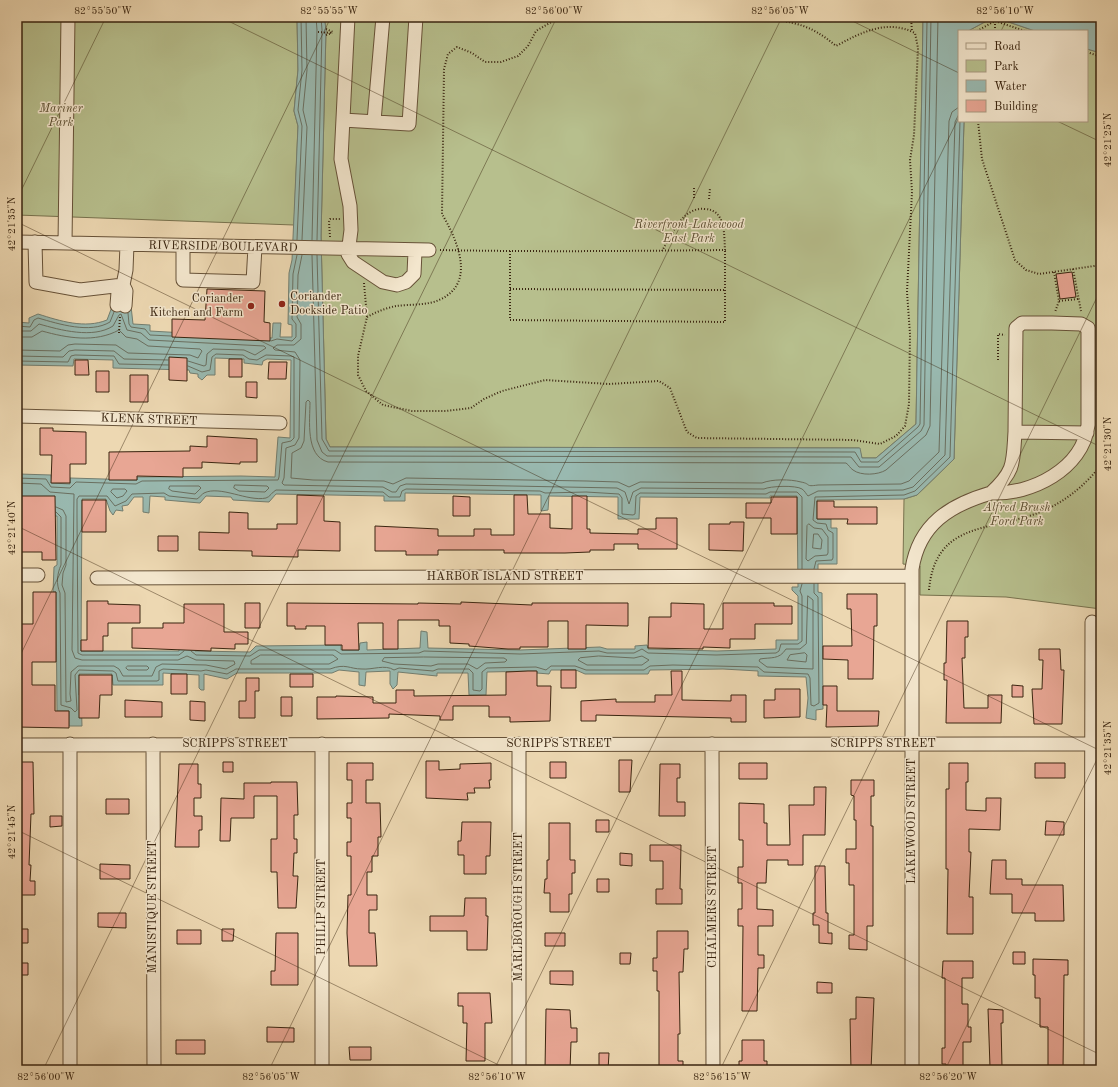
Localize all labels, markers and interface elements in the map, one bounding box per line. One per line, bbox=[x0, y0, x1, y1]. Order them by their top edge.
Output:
text: 82°55'50"W bbox=[74, 6, 132, 16]
text: 82°55'55"W bbox=[300, 6, 358, 16]
text: 82°56'00"W bbox=[525, 6, 583, 16]
text: 82°56'05"W bbox=[751, 6, 809, 16]
text: 82°56'10"W bbox=[976, 6, 1034, 16]
legend bbox=[958, 30, 1088, 122]
text: Road bbox=[994, 41, 1021, 53]
text: Park bbox=[994, 61, 1019, 73]
text: Water bbox=[994, 81, 1027, 93]
text: Building bbox=[994, 101, 1038, 113]
park label: Mariner Park bbox=[38, 103, 83, 129]
text: 42°21'25"N bbox=[1103, 112, 1113, 167]
text: 42°21'35"N bbox=[7, 196, 17, 251]
park label: Riverfront-Lakewood East Park bbox=[633, 219, 744, 245]
street label: RIVERSIDE BOULEVARD bbox=[148, 240, 298, 254]
place label: Coriander Dockside Patio bbox=[290, 291, 367, 317]
place label: Coriander Kitchen and Farm bbox=[150, 293, 243, 319]
marker: Coriander Dockside Patio bbox=[277, 299, 287, 309]
marker: Coriander Kitchen and Farm bbox=[246, 301, 256, 311]
street label: KLENK STREET bbox=[100, 412, 198, 428]
text: 42°21'30"N bbox=[1103, 416, 1113, 471]
text: 42°21'40"N bbox=[7, 500, 17, 555]
park label: Alfred Brush Ford Park bbox=[982, 502, 1051, 528]
street label: HARBOR ISLAND STREET bbox=[427, 571, 583, 583]
text: 42°21'35"N bbox=[1103, 720, 1113, 775]
street label: SCRIPPS STREET bbox=[182, 738, 288, 750]
street label: SCRIPPS STREET bbox=[506, 738, 612, 750]
street label: SCRIPPS STREET bbox=[830, 738, 936, 750]
street label: LAKEWOOD STREET bbox=[906, 758, 918, 884]
text: 42°21'45"N bbox=[7, 804, 17, 859]
street label: MARLBOROUGH STREET bbox=[513, 832, 525, 982]
street label: MANISTIQUE STREET bbox=[147, 840, 159, 974]
street label: CHALMERS STREET bbox=[707, 846, 719, 968]
street label: PHILIP STREET bbox=[316, 859, 328, 955]
text: 82°56'00"W bbox=[17, 1072, 75, 1082]
text: 82°56'05"W bbox=[242, 1072, 300, 1082]
text: 82°56'10"W bbox=[468, 1072, 526, 1082]
text: 82°56'15"W bbox=[693, 1072, 751, 1082]
text: 82°56'20"W bbox=[919, 1072, 977, 1082]

